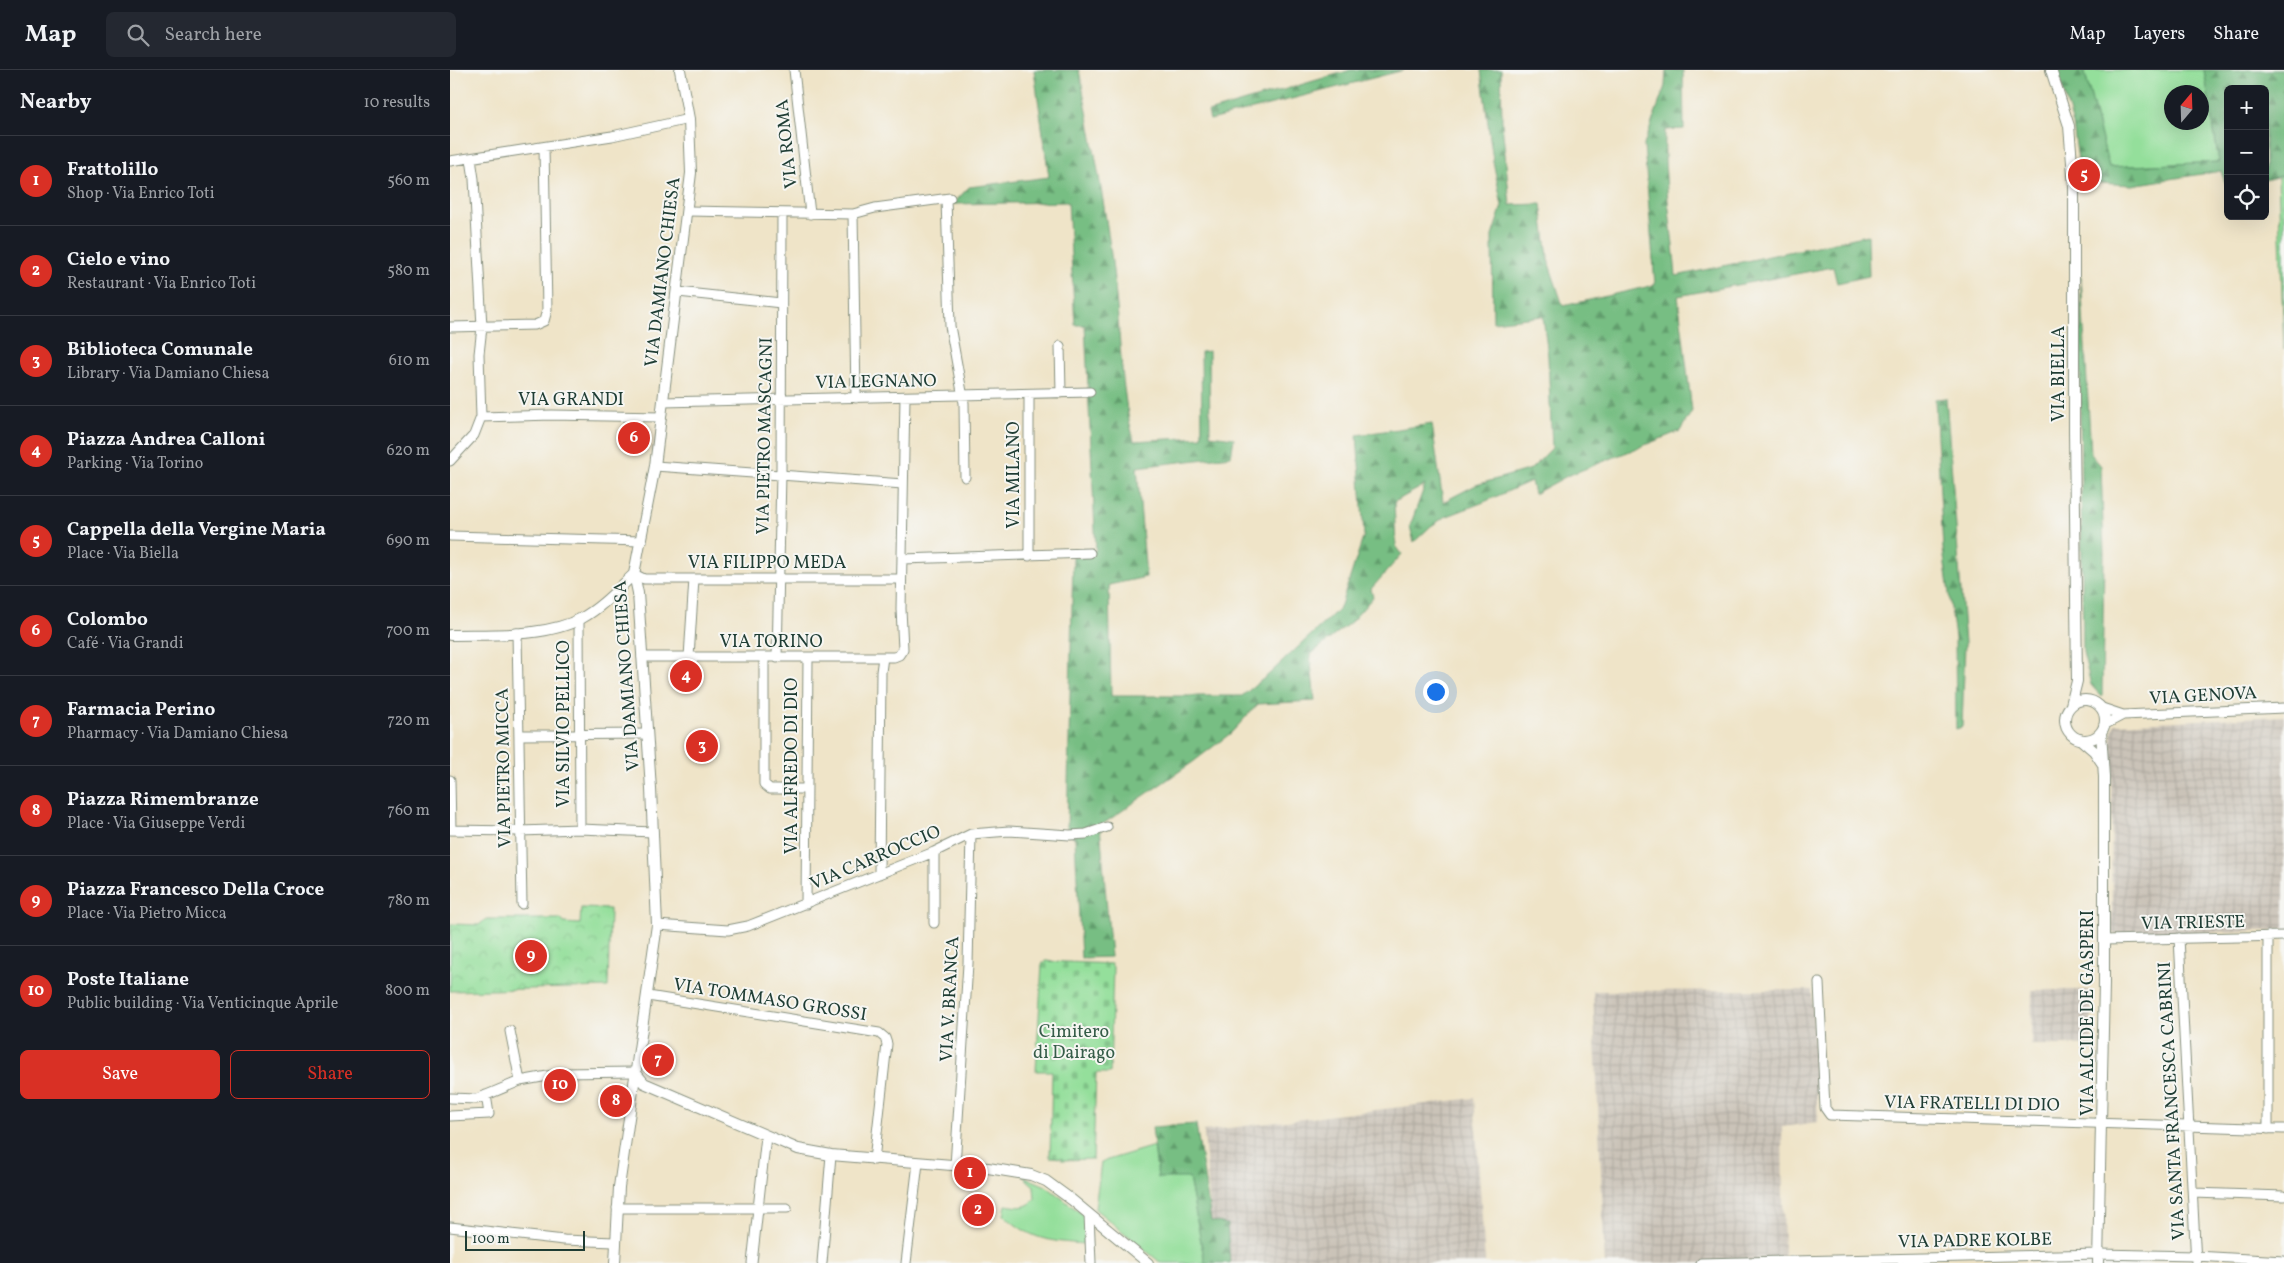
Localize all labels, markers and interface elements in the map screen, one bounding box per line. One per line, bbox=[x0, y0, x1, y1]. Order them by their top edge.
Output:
search box bbox=[106, 12, 456, 57]
text: Map bbox=[25, 18, 76, 52]
icon: search bbox=[124, 21, 152, 49]
text: Search here bbox=[164, 22, 262, 48]
text: Map bbox=[2069, 22, 2105, 47]
text: Layers bbox=[2133, 22, 2185, 47]
text: Share bbox=[2213, 22, 2259, 47]
north arrow bbox=[2164, 85, 2209, 130]
map controls bbox=[2224, 85, 2269, 220]
button: + bbox=[2224, 85, 2269, 130]
text: Nearby bbox=[20, 88, 91, 117]
text: 10 results bbox=[364, 92, 430, 114]
street label: VIA ROMA bbox=[770, 98, 805, 190]
button: − bbox=[2224, 130, 2269, 175]
pin: 5 bbox=[2068, 156, 2100, 194]
text: Frattolillo bbox=[67, 157, 158, 183]
text: 1 bbox=[33, 170, 39, 192]
text: 560 m bbox=[387, 170, 430, 192]
street label: VIA DAMIANO CHIESA bbox=[639, 175, 688, 369]
button: locate bbox=[2224, 175, 2269, 220]
text: Shop · Via Enrico Toti bbox=[67, 183, 215, 205]
text: Cielo e vino bbox=[67, 247, 170, 273]
text: 2 bbox=[32, 260, 40, 282]
text: 580 m bbox=[387, 260, 430, 282]
text: Restaurant · Via Enrico Toti bbox=[67, 273, 256, 295]
street label: VIA BIELLA bbox=[2047, 326, 2072, 422]
text: Biblioteca Comunale bbox=[67, 337, 253, 363]
street label: VIA PIETRO MASCAGNI bbox=[751, 337, 780, 535]
text: 3 bbox=[32, 350, 40, 372]
text: 610 m bbox=[389, 350, 430, 372]
text: Library · Via Damiano Chiesa bbox=[67, 363, 269, 385]
street label: VIA LEGNANO bbox=[815, 369, 937, 396]
street label: VIA GRANDI bbox=[518, 388, 624, 413]
pin: 6 bbox=[618, 419, 650, 457]
street label: VIA MILANO bbox=[1002, 421, 1027, 529]
text: Piazza Andrea Calloni bbox=[67, 427, 265, 453]
text: 4 bbox=[31, 440, 41, 462]
text: 620 m bbox=[386, 440, 430, 462]
text: Parking · Via Torino bbox=[67, 453, 203, 475]
text: Cappella della Vergine Maria bbox=[67, 517, 326, 543]
text: 5 bbox=[32, 530, 40, 552]
text: 690 m bbox=[386, 530, 430, 552]
text: Place · Via Biella bbox=[67, 543, 179, 565]
street label: VIA FILIPPO MEDA bbox=[688, 551, 847, 576]
street label: VIA DAMIANO CHIESA bbox=[608, 579, 647, 772]
text: Colombo bbox=[67, 607, 148, 633]
text: 6 bbox=[32, 620, 40, 642]
text: 700 m bbox=[386, 620, 430, 642]
street label: VIA TORINO bbox=[719, 630, 823, 655]
text: Café · Via Grandi bbox=[67, 633, 183, 655]
street label: VIA SILVIO PELLICO bbox=[552, 640, 577, 808]
pin: 4 bbox=[670, 657, 702, 695]
street label: VIA ALFREDO DI DIO bbox=[780, 678, 805, 854]
your location bbox=[1423, 679, 1449, 705]
street label: VIA GENOVA bbox=[2149, 681, 2258, 712]
street label: VIA PIETRO MICCA bbox=[491, 687, 518, 848]
text: Farmacia Perino bbox=[67, 697, 215, 723]
text: 7 bbox=[32, 710, 40, 732]
text: 720 m bbox=[387, 710, 430, 732]
text: Pharmacy · Via Damiano Chiesa bbox=[67, 723, 288, 745]
pin: 3 bbox=[686, 727, 718, 765]
text: Piazza Rimembranze bbox=[67, 787, 259, 813]
text: 8 bbox=[32, 800, 40, 822]
text: 760 m bbox=[387, 800, 430, 822]
text: Place · Via Giuseppe Verdi bbox=[67, 813, 245, 835]
street label: VIA CARROCCIO bbox=[806, 820, 945, 897]
text: Piazza Francesco Della Croce bbox=[67, 877, 324, 903]
text: 9 bbox=[32, 890, 40, 912]
text: 780 m bbox=[388, 890, 430, 912]
text: Place · Via Pietro Micca bbox=[67, 903, 227, 925]
street label: VIA ALCIDE DE GASPERI bbox=[2076, 910, 2101, 1116]
street label: VIA TRIESTE bbox=[2141, 910, 2245, 937]
street label: VIA V. BRANCA bbox=[935, 935, 966, 1063]
pin: 9 bbox=[515, 937, 547, 975]
street label: VIA SANTA FRANCESCA CABRINI bbox=[2153, 961, 2192, 1241]
text: Poste Italiane bbox=[67, 967, 189, 993]
street label: VIA TOMMASO GROSSI bbox=[671, 973, 868, 1028]
text: 10 bbox=[28, 980, 44, 1002]
text: 800 m bbox=[385, 980, 430, 1002]
text: Public building · Via Venticinque Aprile bbox=[67, 993, 338, 1015]
park label: Cimitero di Dairago bbox=[1033, 1020, 1115, 1066]
pin: 7 bbox=[642, 1041, 674, 1079]
button: Save bbox=[20, 1050, 220, 1099]
button: Share bbox=[230, 1050, 430, 1099]
pin: 10 bbox=[544, 1066, 576, 1104]
pin: 8 bbox=[600, 1082, 632, 1120]
street label: VIA FRATELLI DI DIO bbox=[1884, 1090, 2060, 1119]
pin: 1 bbox=[954, 1154, 986, 1192]
pin: 2 bbox=[962, 1191, 994, 1229]
scale bar bbox=[465, 1228, 585, 1251]
street label: VIA PADRE KOLBE bbox=[1898, 1228, 2052, 1255]
text: 100 m bbox=[472, 1230, 510, 1249]

